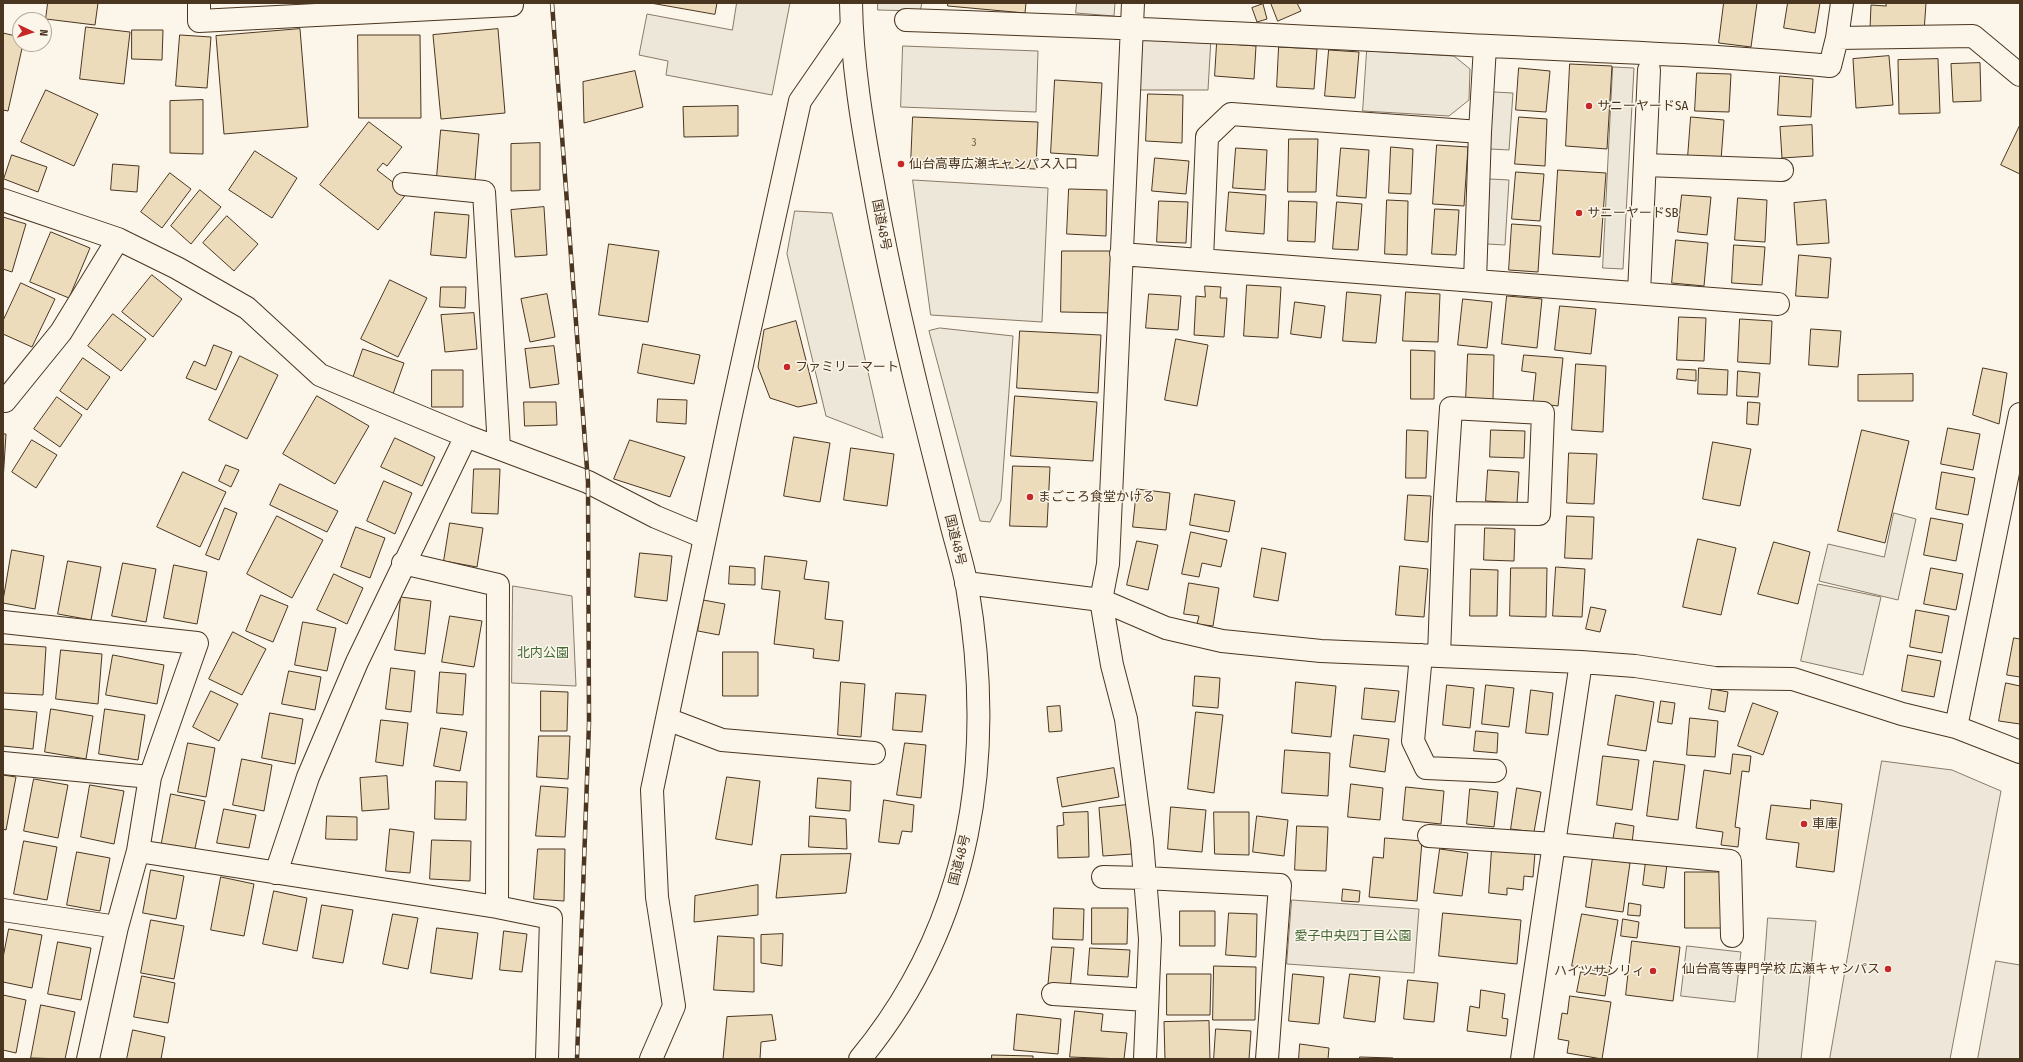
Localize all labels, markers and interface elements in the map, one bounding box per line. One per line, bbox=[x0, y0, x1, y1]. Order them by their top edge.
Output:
north arrow bbox=[12, 12, 52, 52]
text: N bbox=[37, 29, 50, 37]
place label: サニーヤードSA bbox=[1597, 98, 1688, 114]
marker: サニーヤードSA bbox=[1584, 101, 1594, 111]
house number: 3 bbox=[972, 136, 976, 150]
place label: 仙台高専広瀬キャンパス入口 bbox=[909, 156, 1078, 172]
marker: 仙台高専広瀬キャンパス入口 bbox=[896, 159, 906, 169]
street label: 国道48号 bbox=[868, 198, 894, 252]
place label: サニーヤードSB bbox=[1587, 205, 1679, 221]
marker: サニーヤードSB bbox=[1574, 208, 1584, 218]
place label: ファミリーマート bbox=[795, 359, 899, 375]
marker: ファミリーマート bbox=[782, 362, 792, 372]
place label: まごころ食堂かける bbox=[1038, 489, 1155, 505]
marker: まごころ食堂かける bbox=[1025, 492, 1035, 502]
street label: 国道48号 bbox=[941, 513, 969, 567]
park label: 北内公園 bbox=[517, 645, 569, 661]
place label: 車庫 bbox=[1812, 816, 1838, 832]
marker: 車庫 bbox=[1799, 819, 1809, 829]
street label: 国道48号 bbox=[946, 833, 974, 887]
park label: 愛子中央四丁目公園 bbox=[1295, 928, 1411, 944]
place label: 仙台高等専門学校 広瀬キャンパス bbox=[1682, 961, 1880, 977]
place label: ハイツサンリィ bbox=[1554, 963, 1645, 979]
marker: 仙台高等専門学校 広瀬キャンパス bbox=[1883, 964, 1893, 974]
marker: ハイツサンリィ bbox=[1648, 966, 1658, 976]

